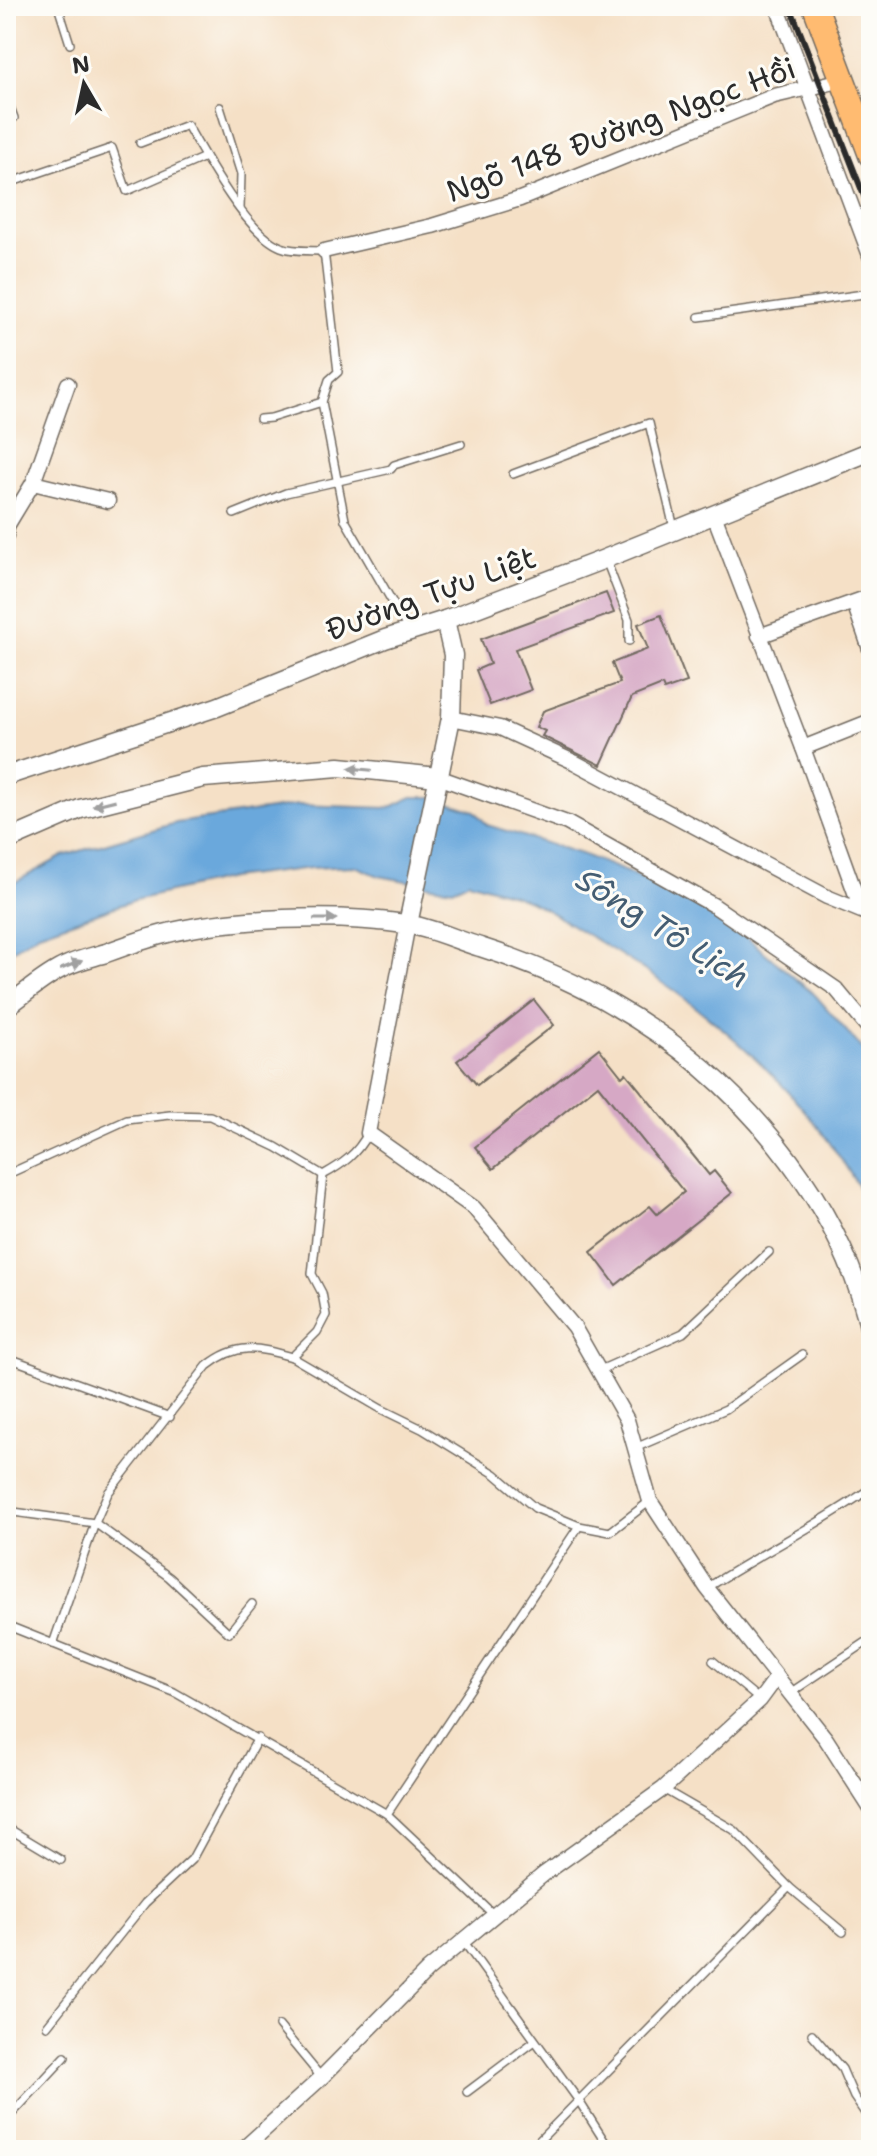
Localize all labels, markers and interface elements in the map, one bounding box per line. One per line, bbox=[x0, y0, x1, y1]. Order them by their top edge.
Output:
north arrow bbox=[44, 44, 124, 124]
street label: Ngõ 148 Đường Ngọc Hồi bbox=[440, 47, 801, 212]
text: N bbox=[70, 49, 92, 80]
street label: Đường Tựu Liệt bbox=[320, 537, 541, 651]
one-way arrow bbox=[347, 762, 372, 775]
one-way arrow bbox=[91, 797, 116, 810]
water label: Sông Tô Lịch bbox=[568, 857, 758, 998]
one-way arrow bbox=[313, 913, 338, 926]
one-way arrow bbox=[59, 958, 83, 971]

